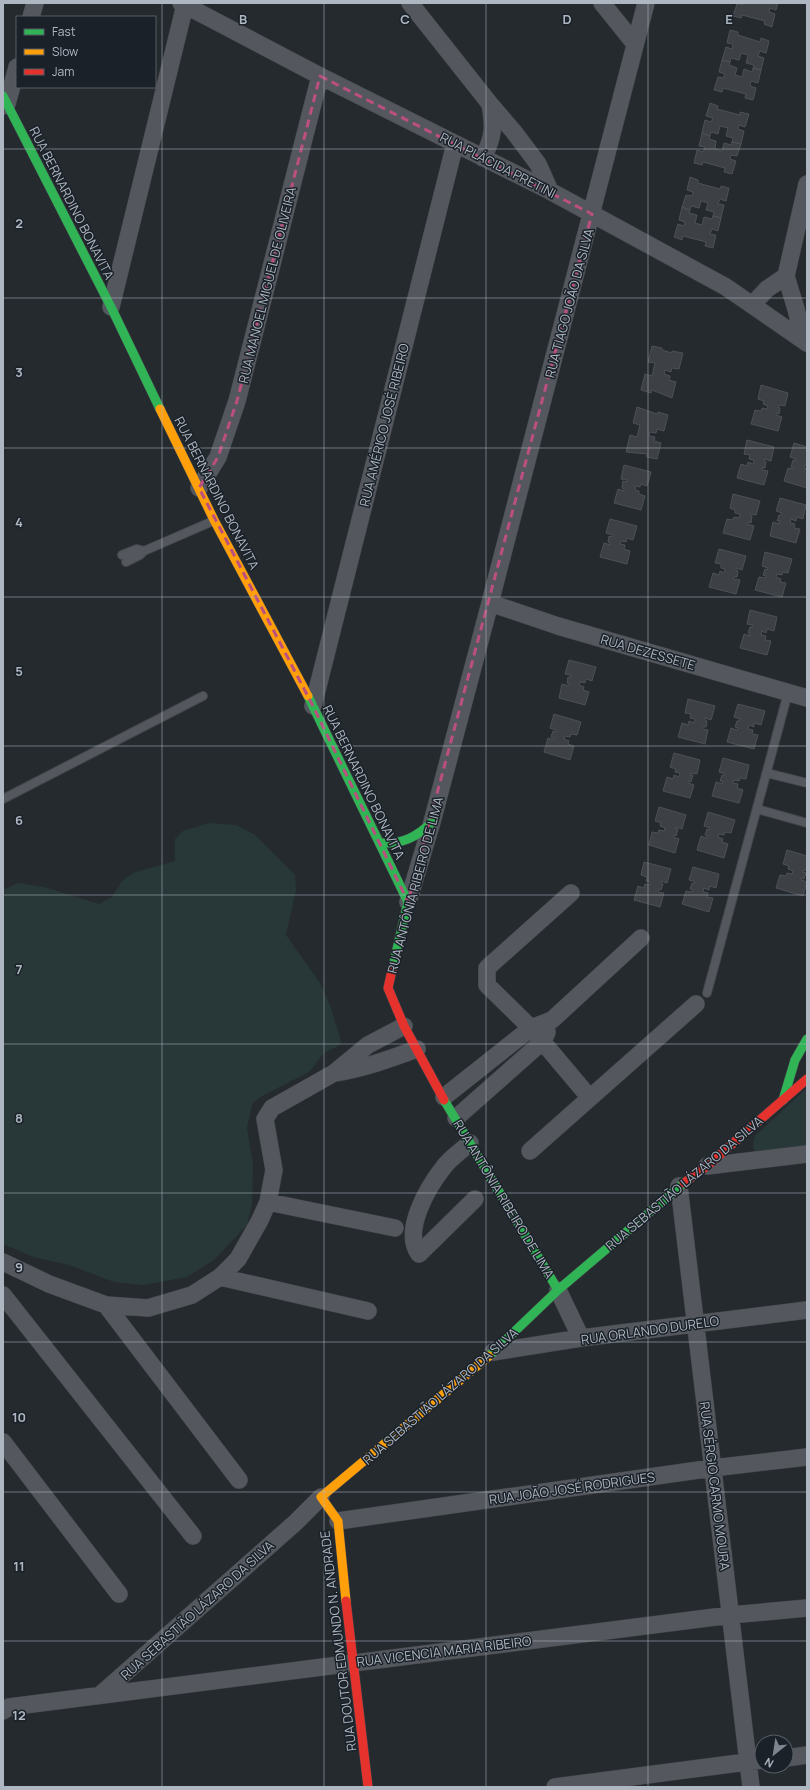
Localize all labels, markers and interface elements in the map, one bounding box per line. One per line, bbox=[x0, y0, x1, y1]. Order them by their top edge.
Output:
text: B bbox=[239, 10, 247, 28]
text: C bbox=[400, 10, 410, 28]
text: D bbox=[562, 10, 572, 28]
text: E bbox=[725, 10, 733, 28]
legend bbox=[16, 16, 156, 88]
text: Fast bbox=[52, 23, 76, 40]
text: Slow bbox=[52, 43, 78, 60]
text: Jam bbox=[52, 63, 74, 80]
street label: RUA BERNARDINO BONAVITA bbox=[25, 123, 119, 283]
street label: RUA PLÁCIDA PRETINI bbox=[437, 128, 559, 202]
street label: RUA MANOEL MIGUEL DE OLIVEIRA bbox=[234, 185, 300, 385]
text: 2 bbox=[15, 214, 23, 232]
street label: RUA TIAGO JOÃO DA SILVA bbox=[540, 226, 598, 380]
street label: RUA AMÉRICO JOSÉ RIBEIRO bbox=[355, 341, 413, 508]
text: 3 bbox=[15, 363, 23, 381]
street label: RUA BERNARDINO BONAVITA bbox=[170, 413, 264, 573]
text: 4 bbox=[15, 513, 23, 531]
street label: RUA DEZESSETE bbox=[599, 630, 697, 674]
text: 5 bbox=[15, 662, 23, 680]
street label: RUA BERNARDINO BONAVITA bbox=[319, 702, 409, 862]
street label: RUA ANTÔNIA RIBEIRO DE LIMA bbox=[383, 795, 447, 975]
text: 6 bbox=[15, 811, 23, 829]
text: 7 bbox=[16, 960, 23, 978]
text: 8 bbox=[15, 1109, 23, 1127]
street label: RUA SEBASTIÃO LÁZARO DA SILVA bbox=[601, 1112, 767, 1254]
street label: RUA ANTÔNIA RIBEIRO DE LIMA bbox=[449, 1116, 559, 1282]
text: 9 bbox=[15, 1258, 23, 1276]
street label: RUA ORLANDO DURELO bbox=[580, 1311, 721, 1349]
street label: RUA SEBASTIÃO LÁZARO DA SILVA bbox=[358, 1323, 522, 1469]
street label: RUA SÉRGIO CARMO MOURA bbox=[696, 1401, 734, 1571]
text: 10 bbox=[12, 1408, 26, 1426]
street label: RUA JOÃO JOSÉ RODRIGUES bbox=[488, 1467, 656, 1509]
street label: RUA DOUTOR EDMUNDO N. ANDRADE bbox=[316, 1530, 360, 1752]
street label: RUA SEBASTIÃO LÁZARO DA SILVA bbox=[117, 1536, 277, 1684]
text: 11 bbox=[13, 1557, 25, 1575]
street label: RUA VICENCIA MARIA RIBEIRO bbox=[356, 1631, 533, 1671]
text: 12 bbox=[12, 1706, 26, 1724]
north arrow bbox=[754, 1734, 794, 1774]
text: N bbox=[761, 1755, 776, 1772]

